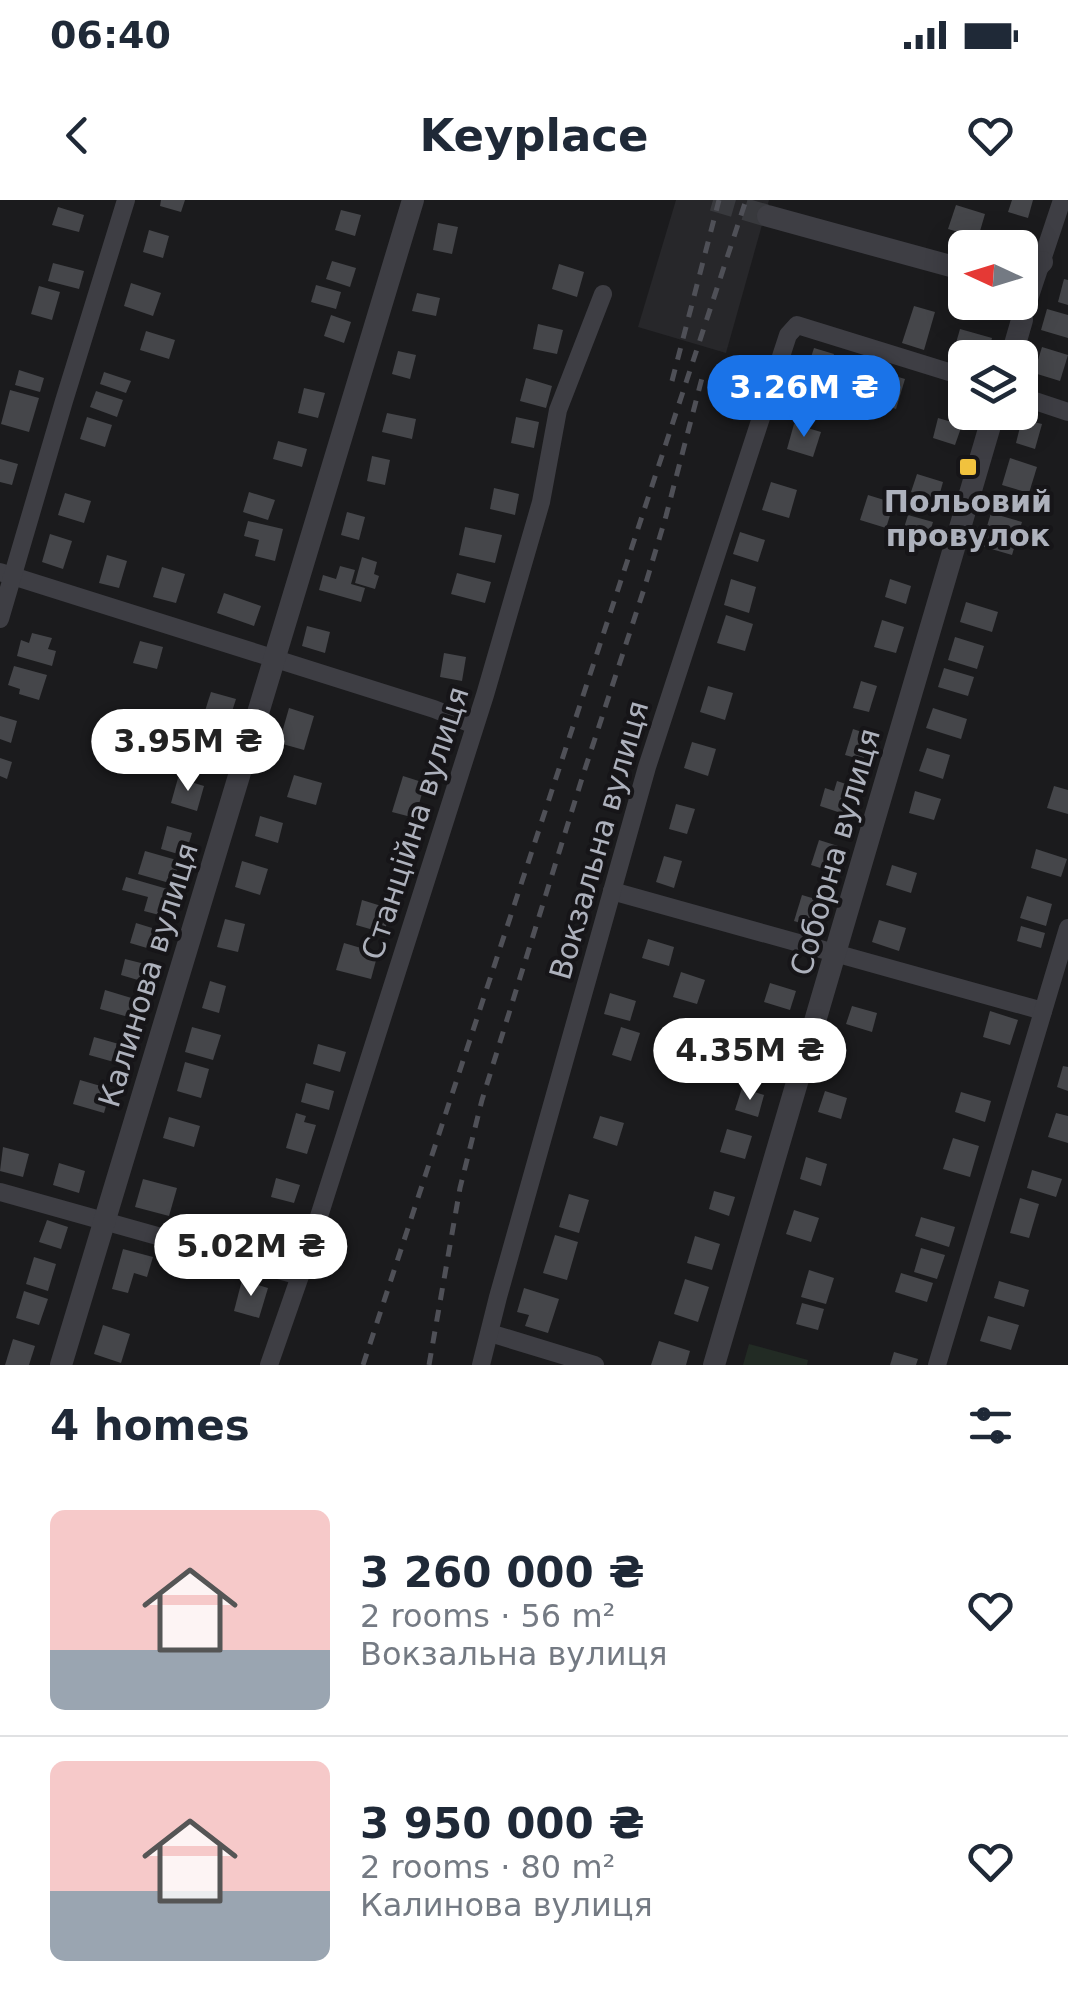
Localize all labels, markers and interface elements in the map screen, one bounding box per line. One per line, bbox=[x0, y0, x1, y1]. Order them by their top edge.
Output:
text: 06:40 bbox=[50, 13, 171, 57]
icon: back bbox=[50, 108, 105, 163]
icon: heart bbox=[963, 108, 1018, 163]
text: Keyplace bbox=[419, 109, 649, 162]
north arrow bbox=[948, 230, 1038, 320]
map controls bbox=[948, 230, 1038, 430]
button: layers bbox=[948, 340, 1038, 430]
pin: 3.26M ₴ bbox=[712, 355, 896, 440]
text: 3.26M ₴ bbox=[729, 368, 879, 406]
marker: Польовий провулок bbox=[957, 456, 979, 478]
place label: Польовий провулок bbox=[884, 484, 1052, 553]
street label: Станційна вулиця bbox=[354, 682, 476, 964]
street label: Вокзальна вулиця bbox=[542, 697, 656, 983]
pin: 3.95M ₴ bbox=[96, 709, 280, 794]
text: 3.95M ₴ bbox=[113, 722, 263, 760]
street label: Соборна вулиця bbox=[783, 724, 887, 980]
street label: Калинова вулиця bbox=[91, 839, 205, 1111]
pin: 4.35M ₴ bbox=[658, 1018, 842, 1103]
text: 4.35M ₴ bbox=[675, 1031, 825, 1069]
pin: 5.02M ₴ bbox=[159, 1214, 343, 1299]
text: 5.02M ₴ bbox=[176, 1227, 326, 1265]
icon: filters bbox=[963, 1398, 1018, 1453]
text: 4 homes bbox=[50, 1401, 250, 1450]
text: 3 260 000 ₴ bbox=[360, 1548, 645, 1597]
icon: home bbox=[130, 1550, 250, 1670]
icon: heart bbox=[963, 1583, 1018, 1638]
text: 2 rooms · 56 m² bbox=[360, 1597, 615, 1635]
text: Вокзальна вулиця bbox=[360, 1635, 668, 1673]
text: 3 950 000 ₴ bbox=[360, 1799, 645, 1848]
icon: home bbox=[130, 1801, 250, 1921]
icon: heart bbox=[963, 1834, 1018, 1889]
text: 2 rooms · 80 m² bbox=[360, 1848, 615, 1886]
text: Калинова вулиця bbox=[360, 1886, 653, 1924]

